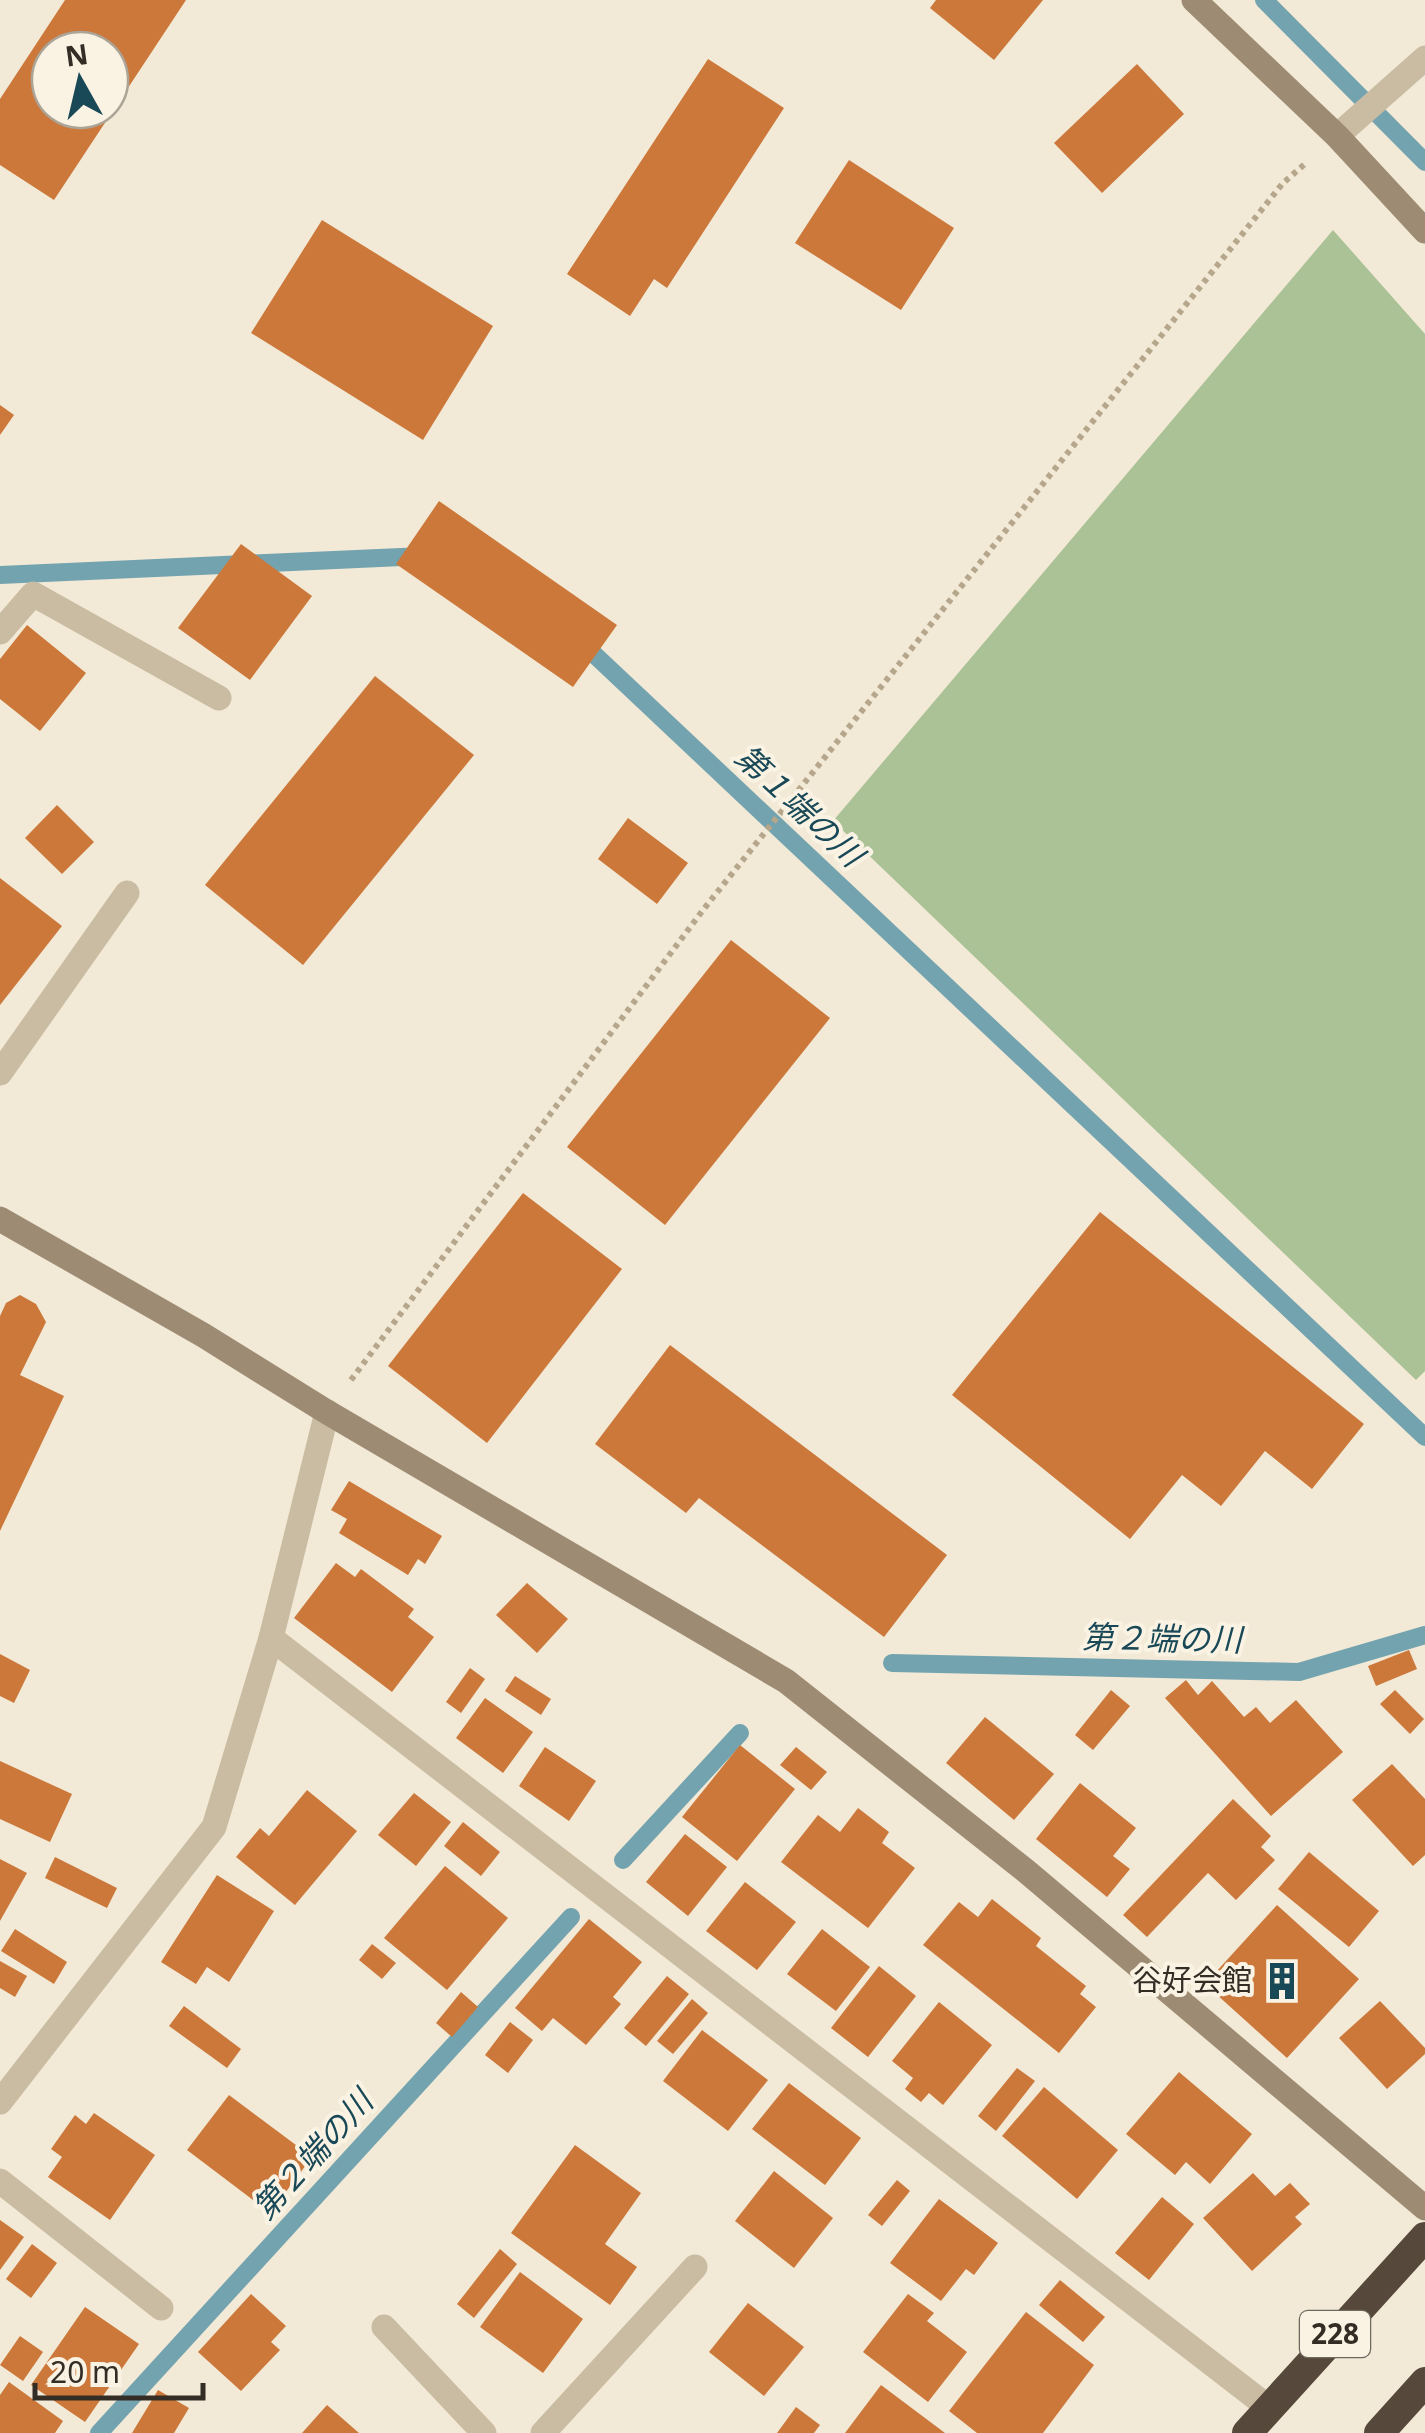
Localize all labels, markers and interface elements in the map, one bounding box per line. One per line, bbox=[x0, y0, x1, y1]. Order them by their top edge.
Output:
north arrow bbox=[30, 30, 130, 130]
text: N bbox=[62, 34, 90, 75]
water label: 第１端の川 bbox=[727, 735, 875, 877]
water label: 第２端の川 bbox=[1082, 1615, 1245, 1660]
place label: 谷好会館 bbox=[1132, 1959, 1252, 2000]
building icon: 谷好会館 bbox=[1261, 1960, 1303, 2002]
water label: 第２端の川 bbox=[242, 2078, 383, 2228]
road number: 228 bbox=[1300, 2311, 1370, 2357]
scale bar bbox=[35, 2338, 202, 2400]
text: 20 m bbox=[50, 2351, 120, 2392]

